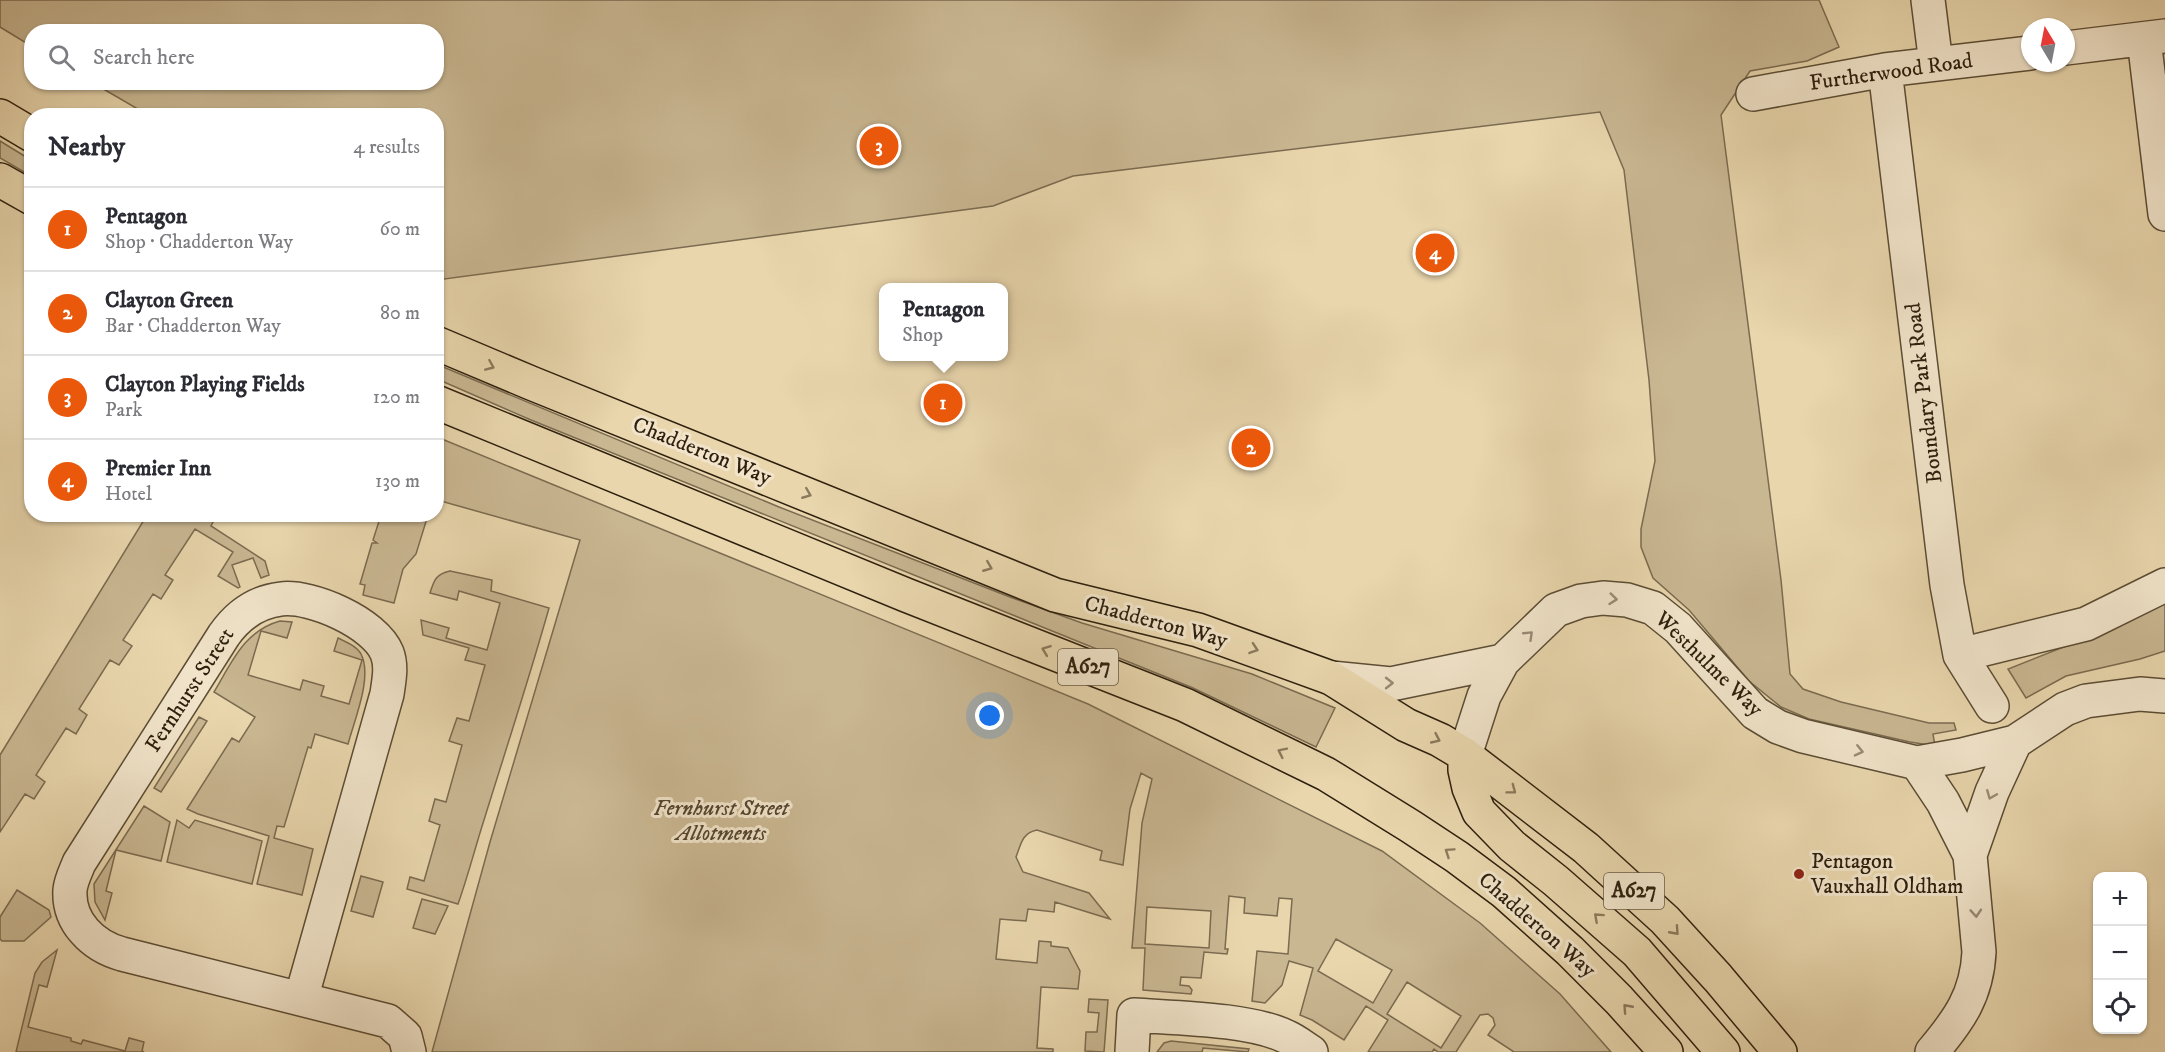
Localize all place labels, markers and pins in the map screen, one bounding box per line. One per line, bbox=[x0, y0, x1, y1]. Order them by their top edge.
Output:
pin: 3 bbox=[860, 124, 898, 168]
pin: 4 bbox=[1416, 230, 1454, 276]
pin: 1 bbox=[924, 380, 962, 426]
pin: 2 bbox=[1232, 426, 1270, 470]
place label: Pentagon Vauxhall Oldham bbox=[1810, 848, 1964, 900]
marker: Pentagon Vauxhall Oldham bbox=[1792, 867, 1806, 881]

